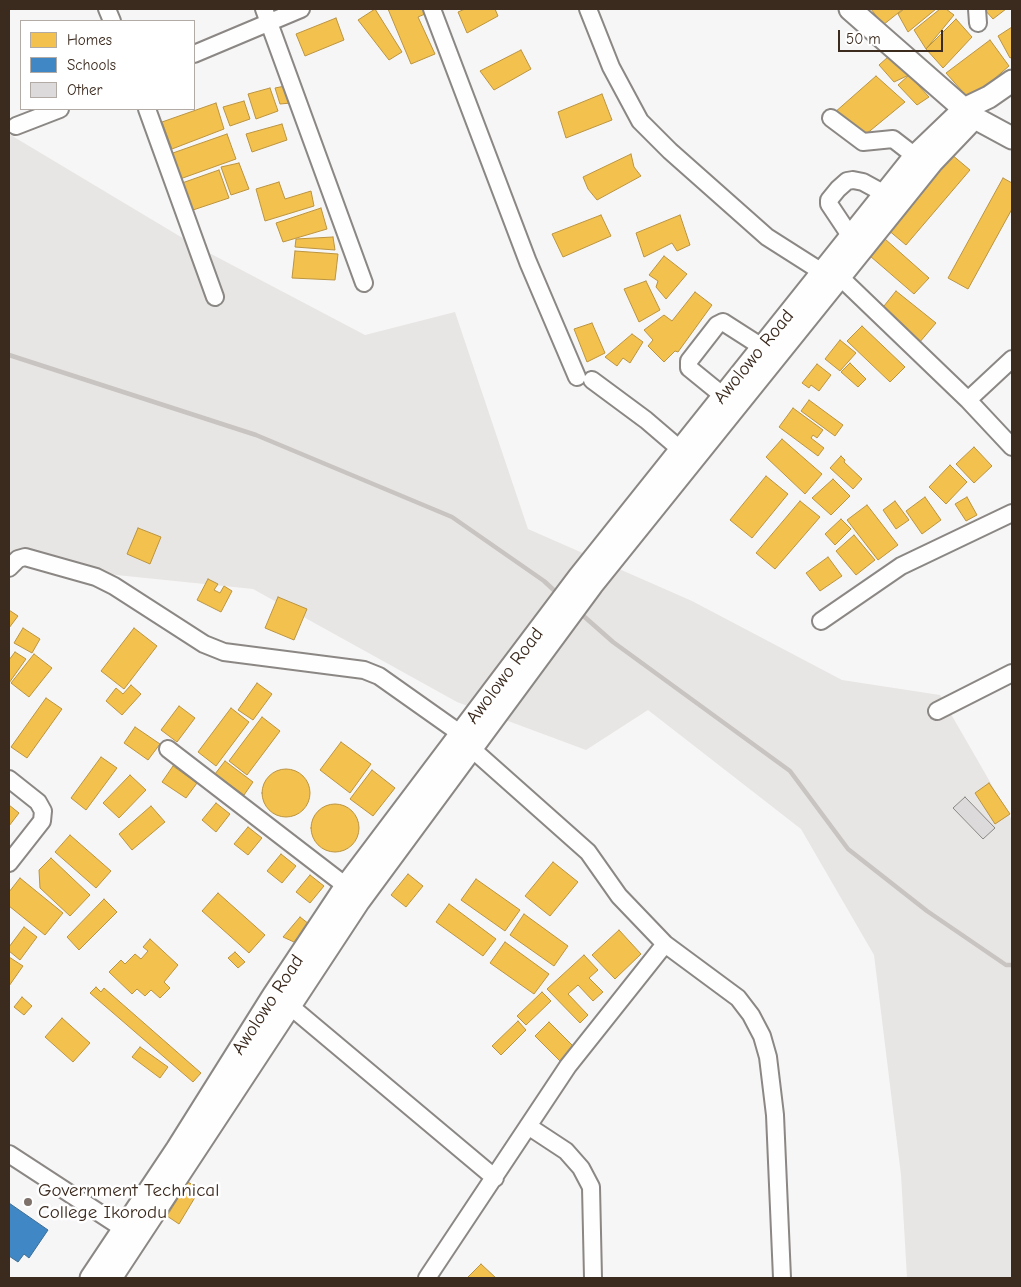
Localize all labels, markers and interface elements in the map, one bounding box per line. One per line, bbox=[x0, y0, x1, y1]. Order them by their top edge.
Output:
legend bbox=[20, 20, 195, 110]
scale bar bbox=[841, 20, 946, 52]
text: 50 m bbox=[846, 30, 881, 48]
text: Homes bbox=[67, 31, 112, 49]
text: Schools bbox=[67, 56, 116, 74]
text: Other bbox=[67, 81, 102, 99]
street label: Awolowo Road bbox=[709, 305, 799, 409]
street label: Awolowo Road bbox=[461, 623, 549, 729]
street label: Awolowo Road bbox=[227, 951, 309, 1059]
place label: Government Technical College Ikorodu bbox=[38, 1180, 219, 1224]
marker: Government Technical College Ikorodu bbox=[22, 1196, 34, 1208]

